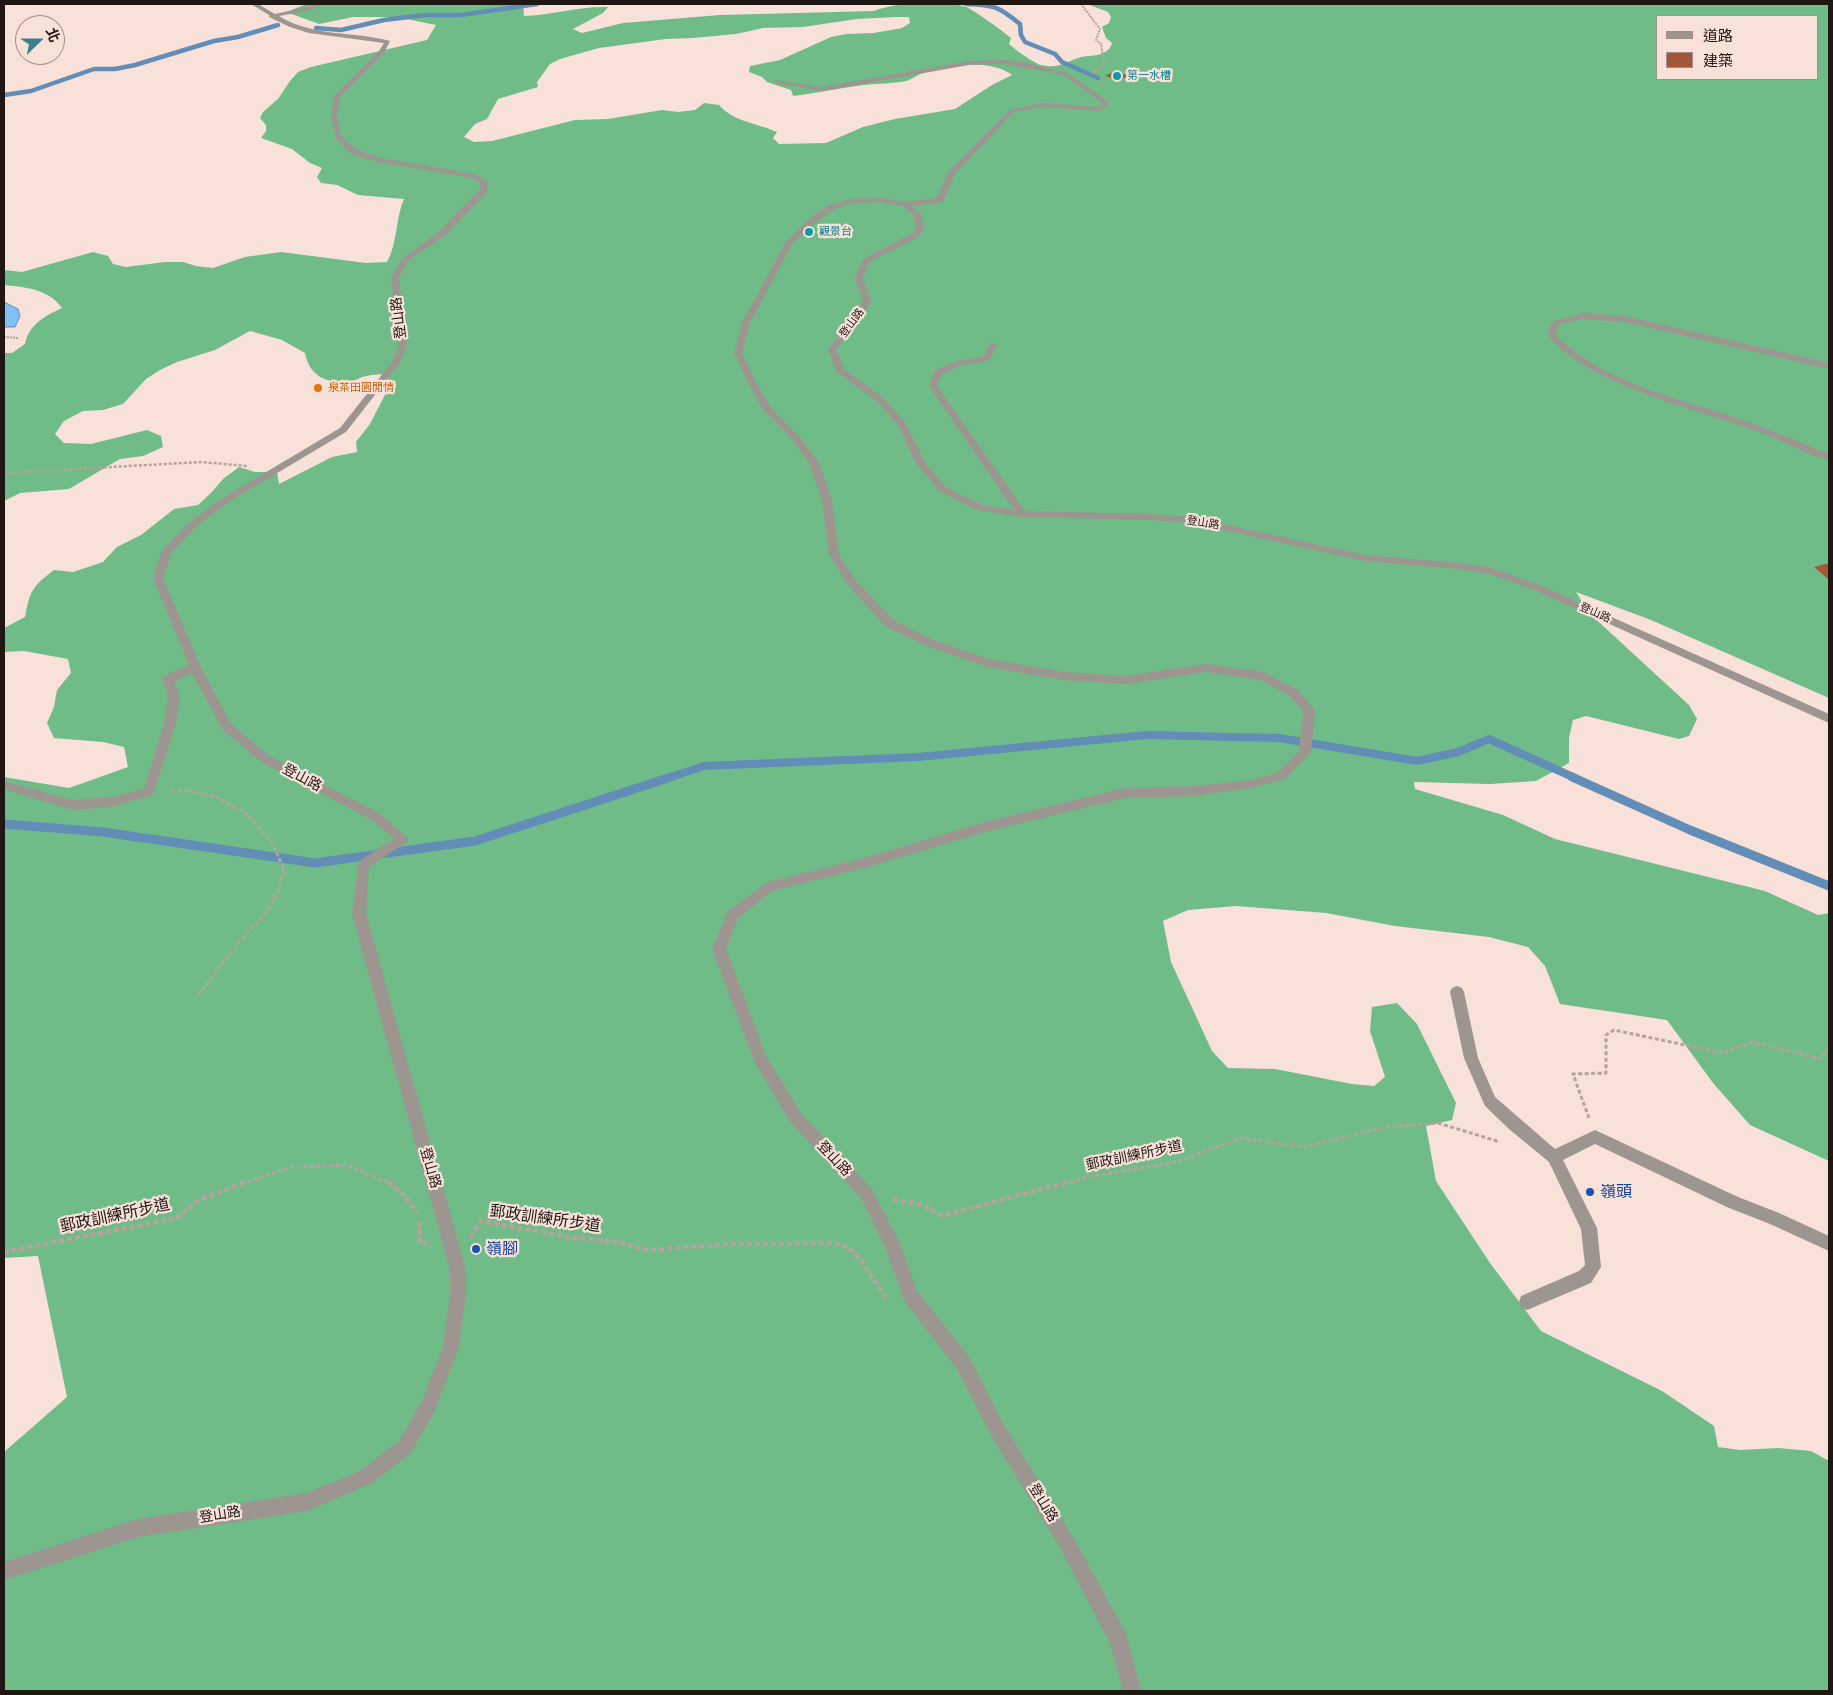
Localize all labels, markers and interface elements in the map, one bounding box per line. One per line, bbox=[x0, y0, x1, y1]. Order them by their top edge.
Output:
north arrow bbox=[15, 15, 65, 65]
legend bbox=[1656, 15, 1818, 80]
text: 北 bbox=[42, 25, 64, 45]
text: 道路 bbox=[1703, 26, 1733, 45]
text: 建築 bbox=[1703, 51, 1733, 70]
place label: 第一水槽 bbox=[1127, 69, 1171, 83]
marker: 第一水槽 bbox=[1111, 70, 1123, 82]
place label: 觀景台 bbox=[819, 225, 852, 239]
marker: 觀景台 bbox=[803, 226, 815, 238]
street label: 登山路 bbox=[388, 296, 410, 340]
street label: 登山路 bbox=[837, 306, 867, 340]
place label: 泉茶田園閒情 bbox=[328, 381, 394, 395]
marker: 泉茶田園閒情 bbox=[312, 382, 324, 394]
street label: 登山路 bbox=[1186, 514, 1220, 532]
street label: 登山路 bbox=[1577, 600, 1613, 626]
street label: 登山路 bbox=[280, 761, 324, 795]
street label: 登山路 bbox=[814, 1138, 854, 1180]
street label: 郵政訓練所步道 bbox=[1084, 1138, 1184, 1174]
street label: 登山路 bbox=[416, 1145, 444, 1191]
place label: 嶺頭 bbox=[1600, 1182, 1632, 1202]
marker: 嶺頭 bbox=[1584, 1186, 1596, 1198]
street label: 郵政訓練所步道 bbox=[58, 1195, 172, 1237]
street label: 郵政訓練所步道 bbox=[488, 1202, 602, 1236]
place label: 嶺腳 bbox=[486, 1239, 518, 1259]
marker: 嶺腳 bbox=[470, 1243, 482, 1255]
street label: 登山路 bbox=[1025, 1481, 1061, 1525]
street label: 登山路 bbox=[198, 1503, 242, 1527]

